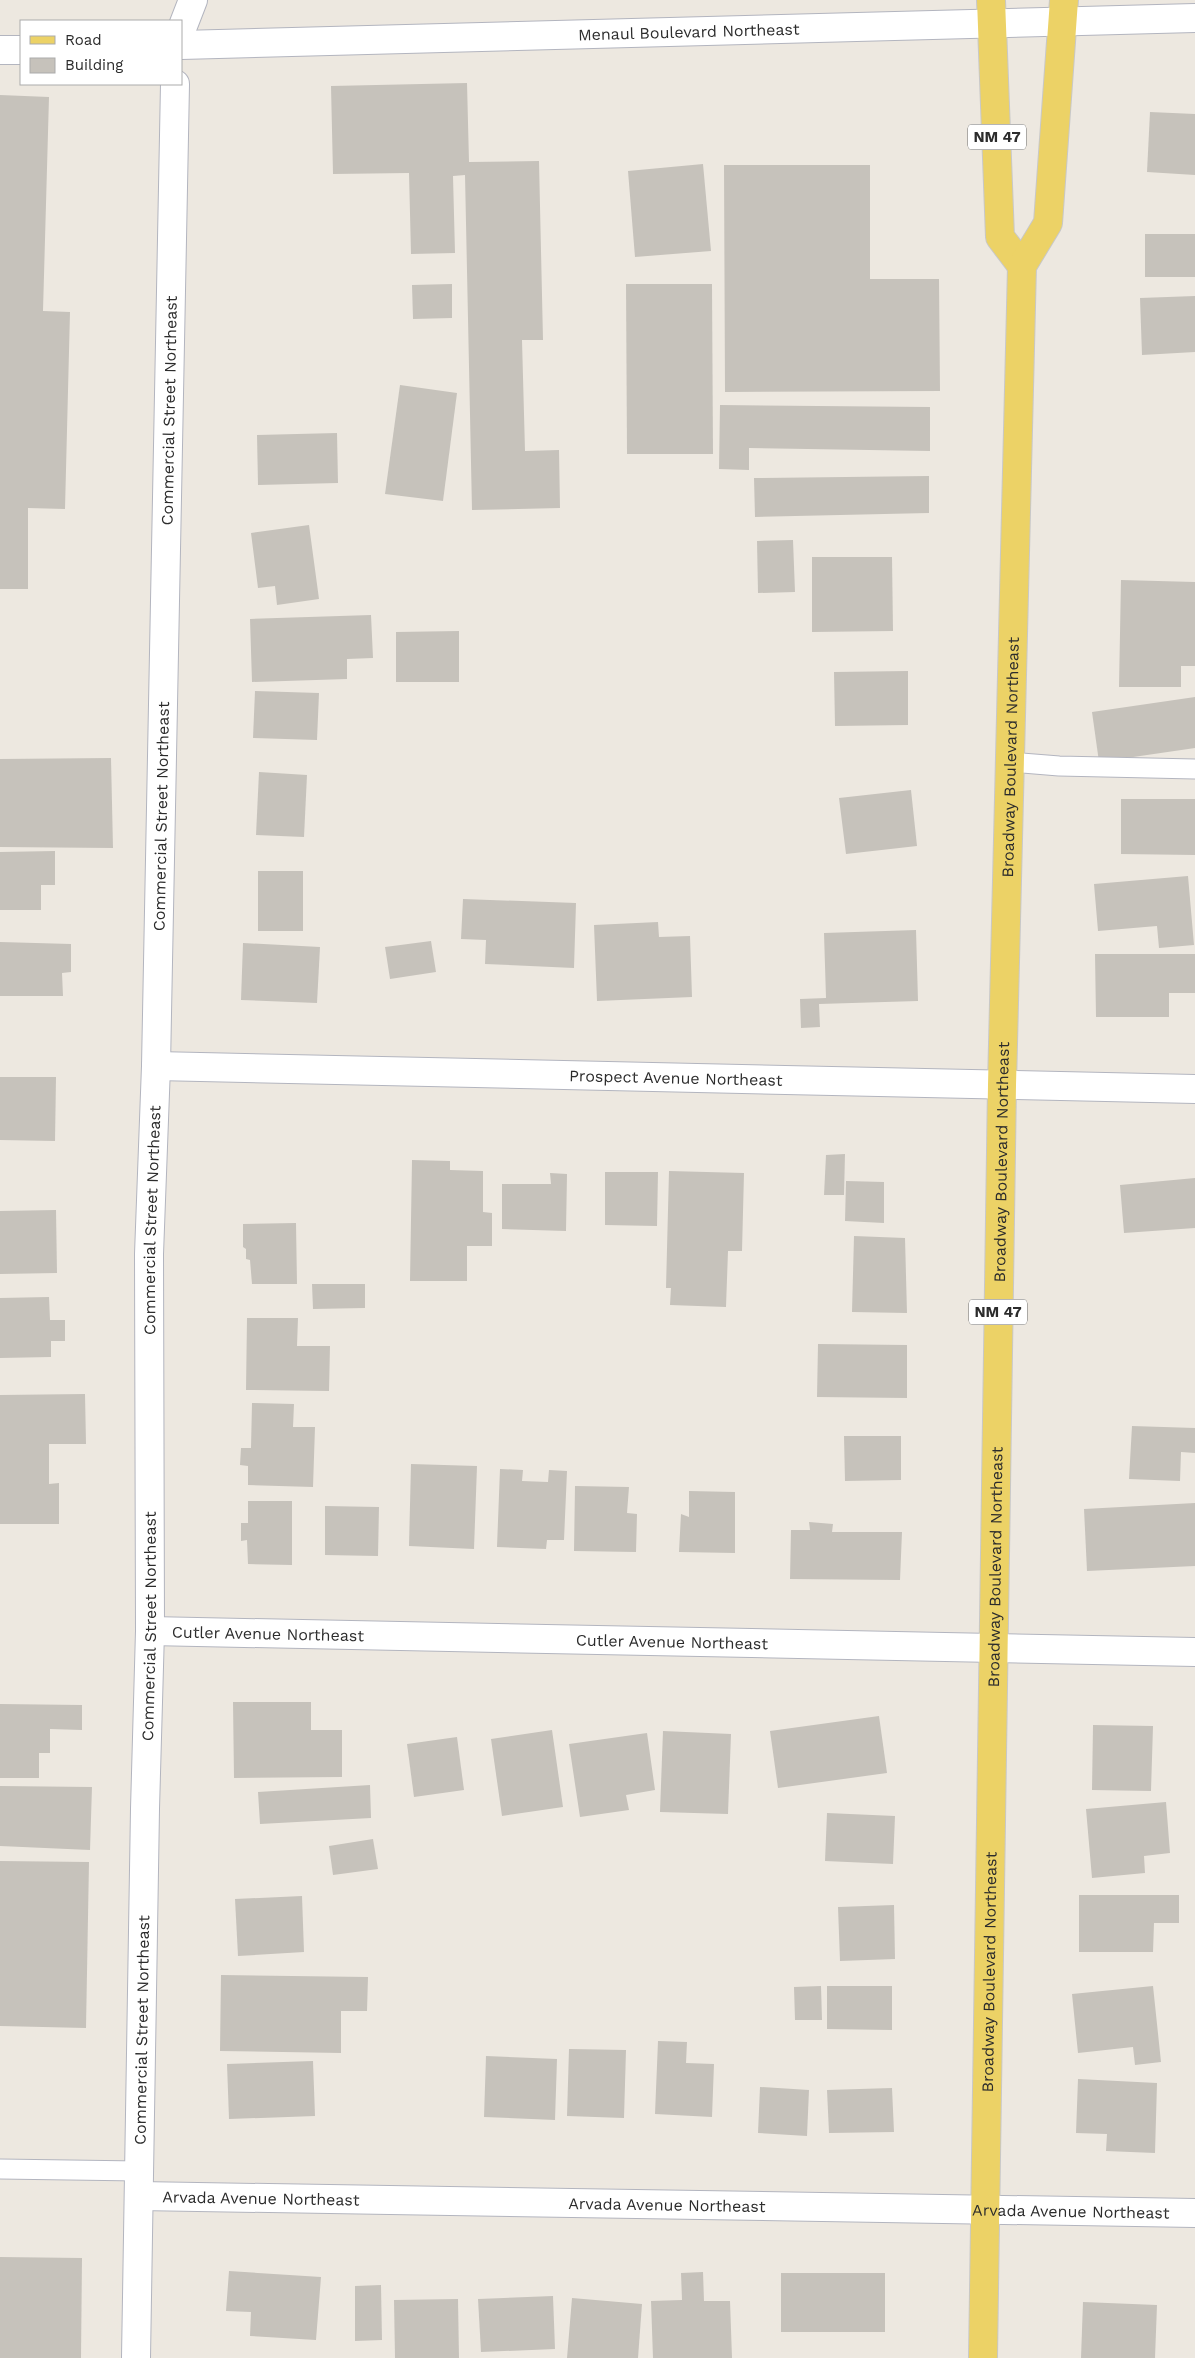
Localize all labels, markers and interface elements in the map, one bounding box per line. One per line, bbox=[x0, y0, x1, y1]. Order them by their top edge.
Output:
legend bbox=[20, 20, 182, 85]
street label: Menaul Boulevard Northeast bbox=[578, 20, 800, 44]
text: Road bbox=[65, 31, 102, 49]
text: Building bbox=[65, 56, 123, 74]
road number: NM 47 bbox=[968, 124, 1026, 150]
street label: Commercial Street Northeast bbox=[157, 295, 181, 525]
street label: Broadway Boulevard Northeast bbox=[998, 636, 1023, 878]
street label: Commercial Street Northeast bbox=[150, 701, 173, 931]
street label: Broadway Boulevard Northeast bbox=[990, 1041, 1013, 1283]
street label: Prospect Avenue Northeast bbox=[569, 1066, 783, 1090]
street label: Commercial Street Northeast bbox=[140, 1105, 165, 1335]
road number: NM 47 bbox=[969, 1300, 1027, 1324]
street label: Broadway Boulevard Northeast bbox=[984, 1446, 1007, 1688]
street label: Commercial Street Northeast bbox=[138, 1511, 160, 1741]
street label: Cutler Avenue Northeast bbox=[172, 1622, 365, 1645]
street label: Cutler Avenue Northeast bbox=[576, 1631, 768, 1653]
street label: Broadway Boulevard Northeast bbox=[978, 1851, 1001, 2093]
street label: Commercial Street Northeast bbox=[130, 1915, 153, 2145]
street label: Arvada Avenue Northeast bbox=[162, 2187, 360, 2210]
street label: Arvada Avenue Northeast bbox=[568, 2194, 766, 2216]
street label: Arvada Avenue Northeast bbox=[972, 2200, 1170, 2223]

